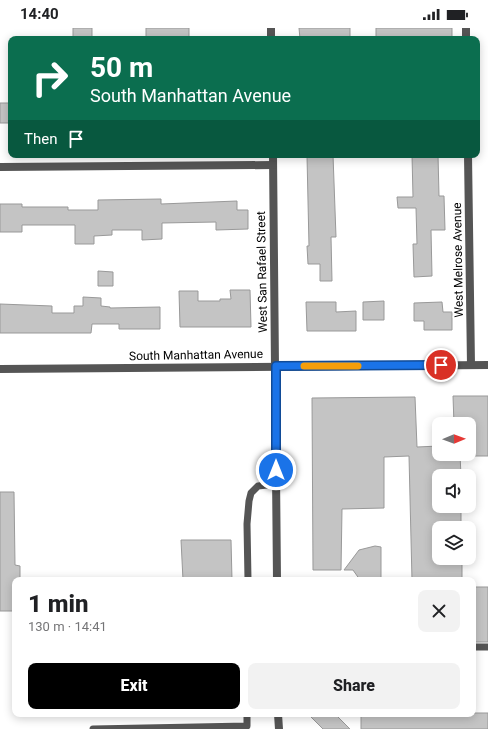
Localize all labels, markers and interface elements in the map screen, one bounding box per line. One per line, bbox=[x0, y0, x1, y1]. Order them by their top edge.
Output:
text: 14:40 bbox=[20, 5, 59, 23]
text: 50 m bbox=[90, 51, 153, 84]
icon: right bbox=[24, 52, 76, 104]
text: South Manhattan Avenue bbox=[90, 85, 291, 106]
icon: arrive bbox=[65, 128, 87, 150]
text: Then bbox=[24, 130, 57, 148]
street label: West Melrose Avenue bbox=[450, 202, 466, 318]
street label: West San Rafael Street bbox=[254, 211, 270, 333]
street label: South Manhattan Avenue bbox=[129, 347, 263, 363]
pin bbox=[424, 348, 458, 382]
icon: arrive bbox=[430, 354, 452, 376]
north arrow bbox=[432, 417, 476, 461]
map controls bbox=[432, 417, 476, 565]
position arrow bbox=[255, 449, 297, 491]
button: sound bbox=[432, 469, 476, 513]
button: layers bbox=[432, 521, 476, 565]
text: 1 min bbox=[28, 590, 89, 618]
button: close bbox=[418, 590, 460, 632]
text: 130 m · 14:41 bbox=[28, 619, 107, 634]
button: Exit bbox=[28, 663, 240, 709]
button: Share bbox=[248, 663, 460, 709]

